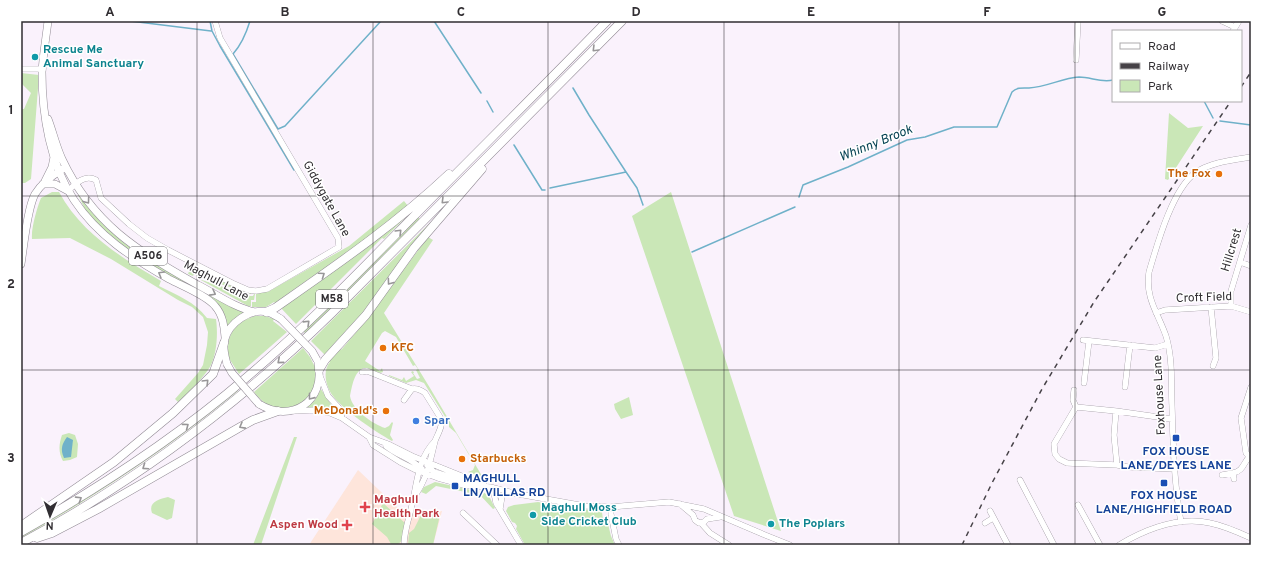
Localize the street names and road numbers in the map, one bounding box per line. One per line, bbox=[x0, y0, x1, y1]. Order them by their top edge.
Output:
street label: Giddygate Lane bbox=[299, 158, 353, 240]
street label: Hillcrest bbox=[1218, 226, 1246, 274]
road number: A506 bbox=[129, 247, 167, 265]
street label: Maghull Lane bbox=[181, 257, 251, 305]
street label: Croft Field bbox=[1176, 289, 1232, 307]
road number: M58 bbox=[316, 290, 348, 308]
street label: Foxhouse Lane bbox=[1150, 355, 1170, 435]

